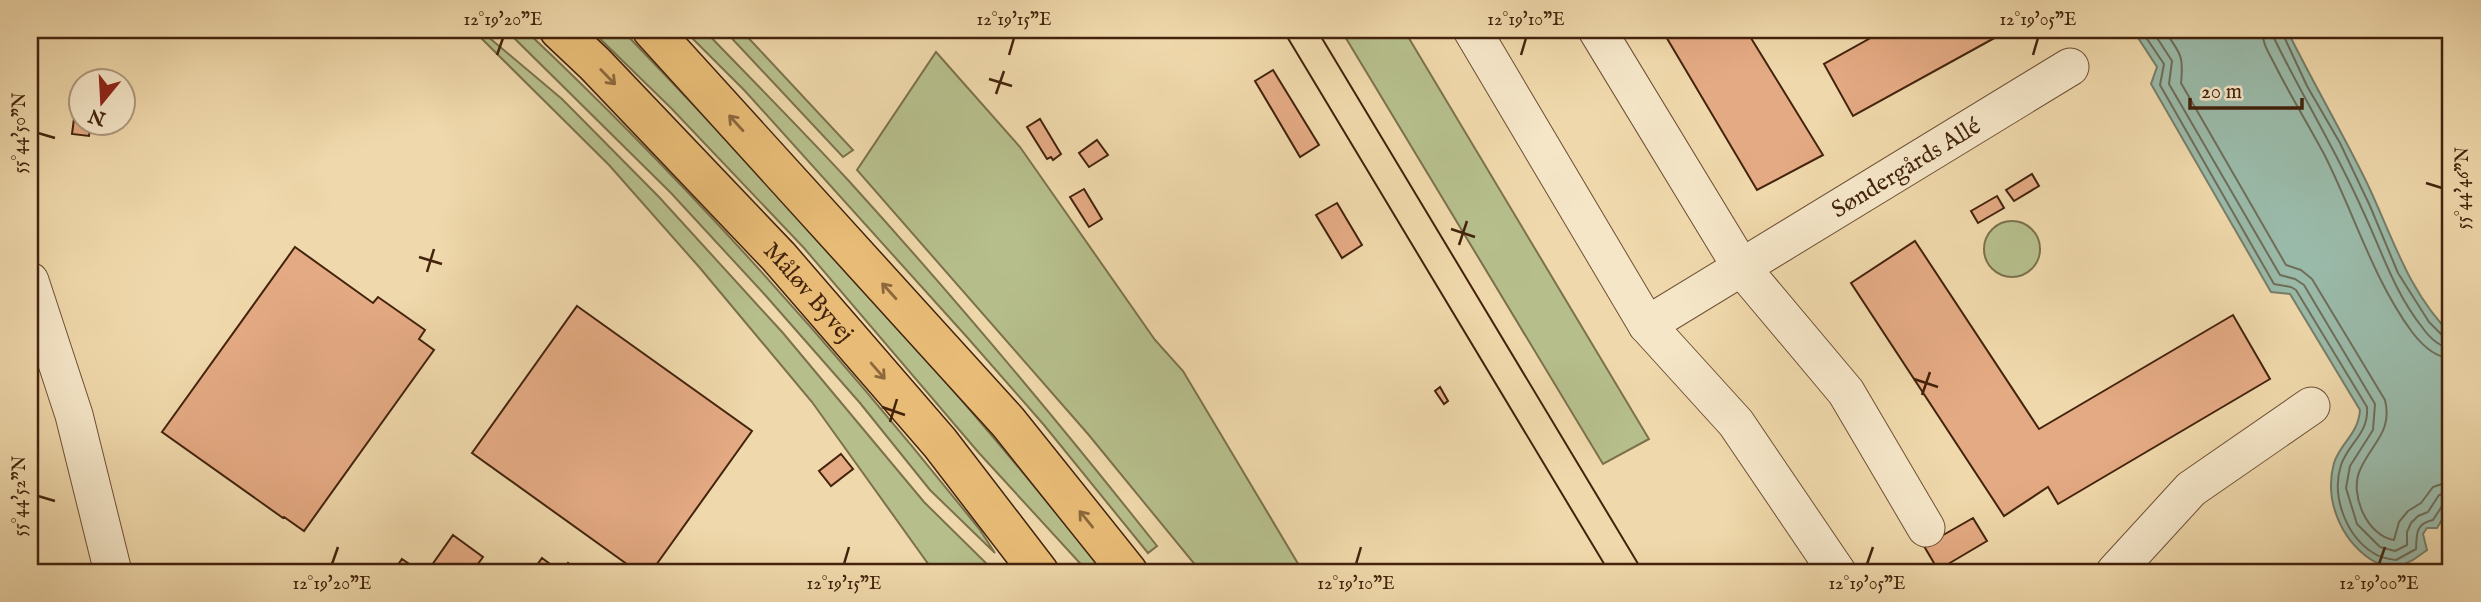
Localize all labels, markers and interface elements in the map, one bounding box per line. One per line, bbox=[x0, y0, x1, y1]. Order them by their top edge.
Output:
text: 12°19'20"E bbox=[463, 9, 543, 32]
text: 12°19'15"E bbox=[976, 9, 1052, 32]
text: 12°19'10"E bbox=[1487, 9, 1565, 32]
text: 12°19'05"E bbox=[1999, 9, 2077, 32]
north arrow bbox=[66, 66, 136, 136]
scale bar bbox=[2190, 66, 2302, 110]
one-way arrow bbox=[599, 68, 616, 85]
text: 20 m bbox=[2201, 79, 2242, 106]
text: 55°44'50"N bbox=[9, 92, 32, 174]
text: N bbox=[85, 102, 110, 131]
street label: Søndergårds Allé bbox=[1826, 111, 1987, 226]
one-way arrow bbox=[728, 114, 744, 132]
text: 55°44'46"N bbox=[2452, 146, 2475, 229]
street label: Måløv Byvej bbox=[756, 236, 860, 349]
one-way arrow bbox=[881, 283, 898, 300]
one-way arrow bbox=[870, 361, 886, 379]
text: 55°44'52"N bbox=[9, 455, 32, 536]
one-way arrow bbox=[1078, 510, 1093, 528]
text: 12°19'20"E bbox=[292, 573, 372, 596]
text: 12°19'15"E bbox=[806, 573, 882, 596]
text: 12°19'10"E bbox=[1317, 573, 1395, 596]
text: 12°19'05"E bbox=[1828, 573, 1906, 596]
text: 12°19'00"E bbox=[2339, 573, 2419, 596]

